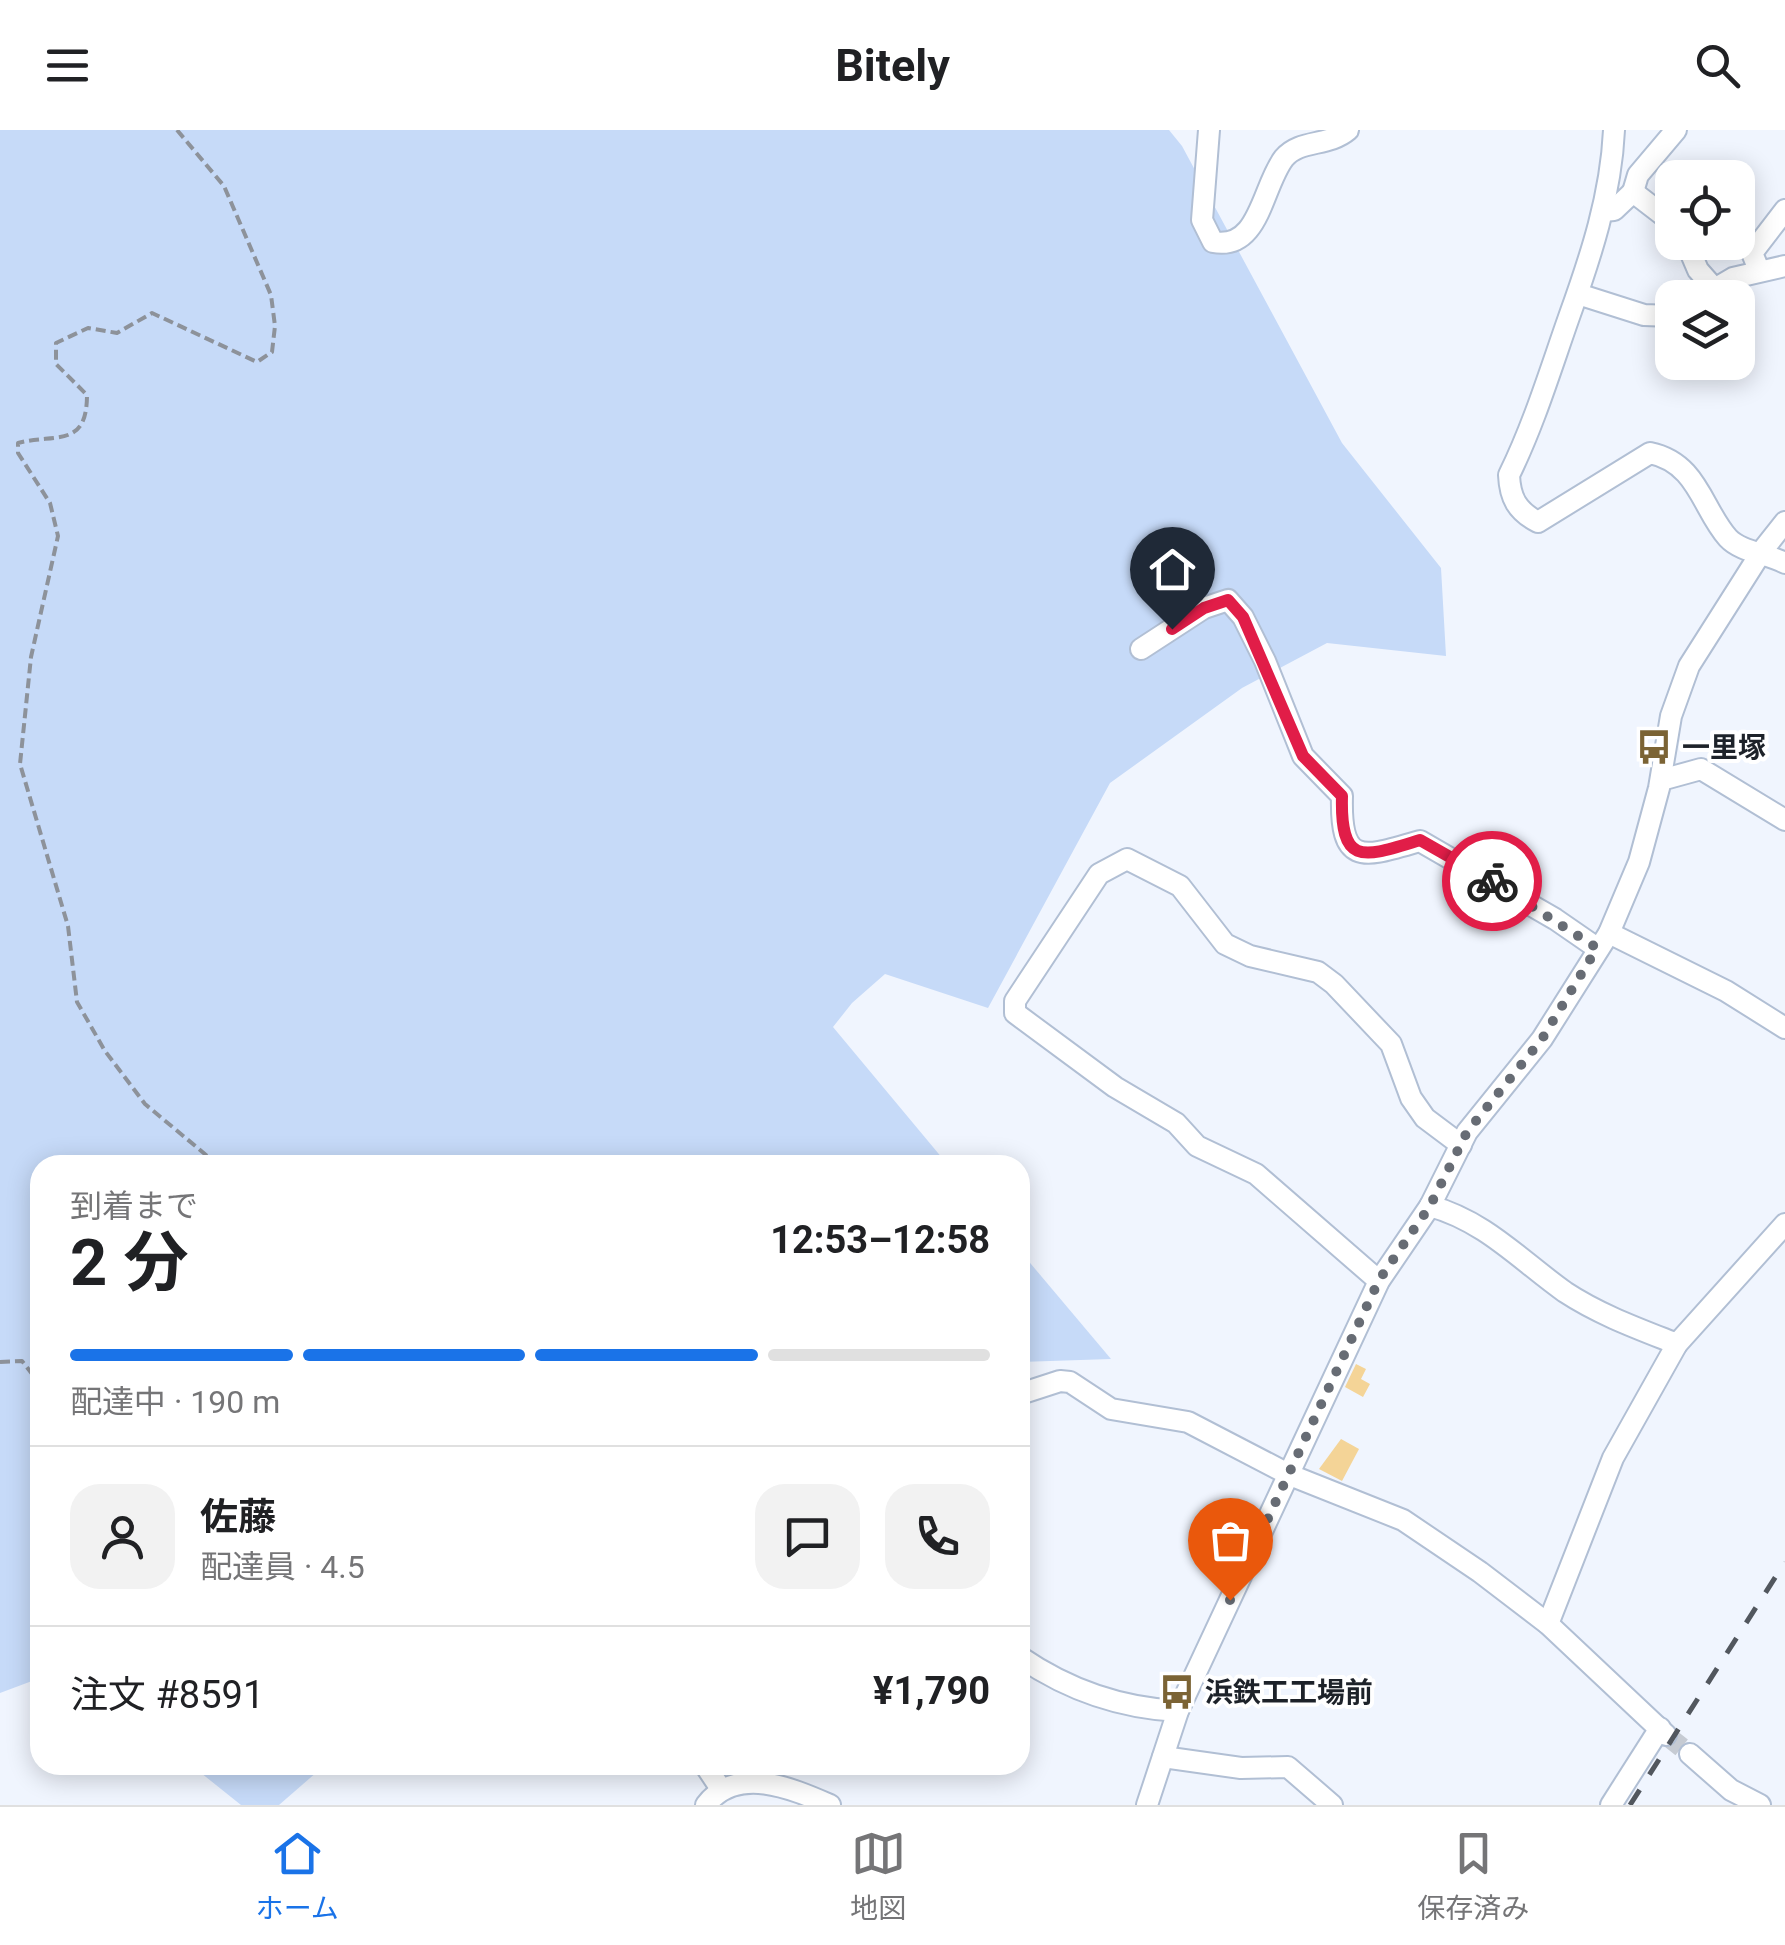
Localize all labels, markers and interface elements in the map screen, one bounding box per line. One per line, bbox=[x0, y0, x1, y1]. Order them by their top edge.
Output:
icon: menu bbox=[40, 38, 95, 93]
icon: search bbox=[1690, 38, 1745, 93]
text: Bitely bbox=[835, 39, 950, 92]
map controls bbox=[1655, 160, 1755, 380]
button: locate bbox=[1655, 160, 1755, 260]
button: layers bbox=[1655, 280, 1755, 380]
pin bbox=[1130, 527, 1215, 630]
icon: home bbox=[1145, 542, 1200, 597]
bus stop icon: 一里塚 bbox=[1635, 728, 1673, 766]
place label: 一里塚 bbox=[1682, 731, 1766, 764]
courier bbox=[1442, 831, 1542, 931]
icon: bike bbox=[1465, 854, 1520, 909]
text: 到着まで bbox=[70, 1187, 198, 1225]
text: 12:53–12:58 bbox=[770, 1218, 990, 1262]
text: 2 分 bbox=[70, 1225, 188, 1301]
text: 配達中 · 190 m bbox=[70, 1383, 280, 1421]
button: person bbox=[70, 1484, 175, 1589]
button: chat bbox=[755, 1484, 860, 1589]
button: phone bbox=[885, 1484, 990, 1589]
text: 佐藤 bbox=[200, 1495, 276, 1539]
pin bbox=[1188, 1498, 1273, 1601]
icon: bag bbox=[1203, 1513, 1258, 1568]
text: 配達員 · 4.5 bbox=[200, 1548, 365, 1586]
text: ¥1,790 bbox=[873, 1669, 990, 1713]
text: 注文 #8591 bbox=[70, 1673, 264, 1717]
bus stop icon: 浜鉄工工場前 bbox=[1158, 1673, 1196, 1711]
place label: 浜鉄工工場前 bbox=[1205, 1676, 1373, 1709]
tab: ホーム bbox=[256, 1826, 339, 1926]
tab: 地図 bbox=[850, 1826, 906, 1926]
tab: 保存済み bbox=[1417, 1826, 1529, 1926]

